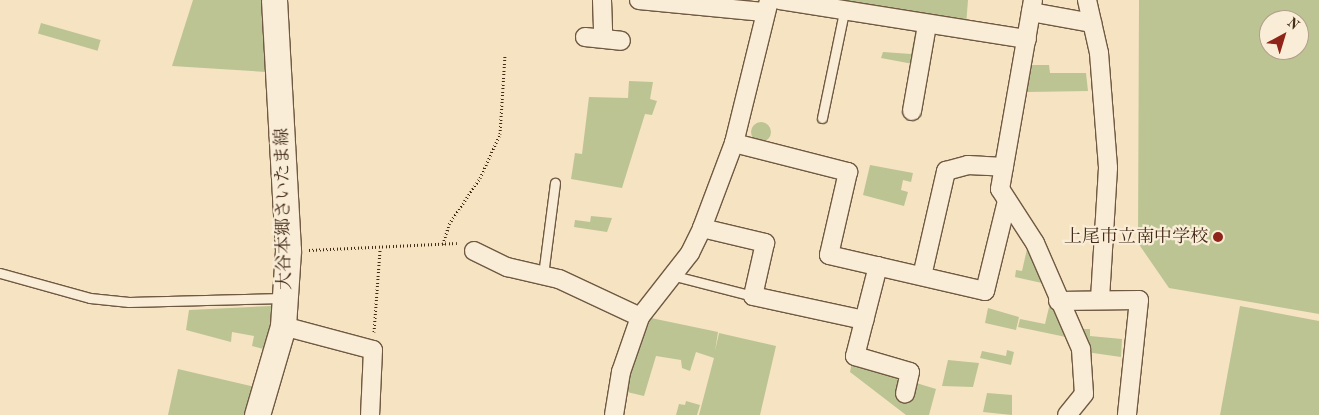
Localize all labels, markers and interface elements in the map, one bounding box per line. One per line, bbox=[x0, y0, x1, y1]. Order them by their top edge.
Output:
north arrow bbox=[1259, 10, 1309, 60]
text: N bbox=[1284, 15, 1301, 33]
street label: 大谷本郷さいたま線 bbox=[272, 128, 296, 290]
place label: 上尾市立南中学校 bbox=[1064, 226, 1208, 248]
marker: 上尾市立南中学校 bbox=[1212, 231, 1224, 243]

